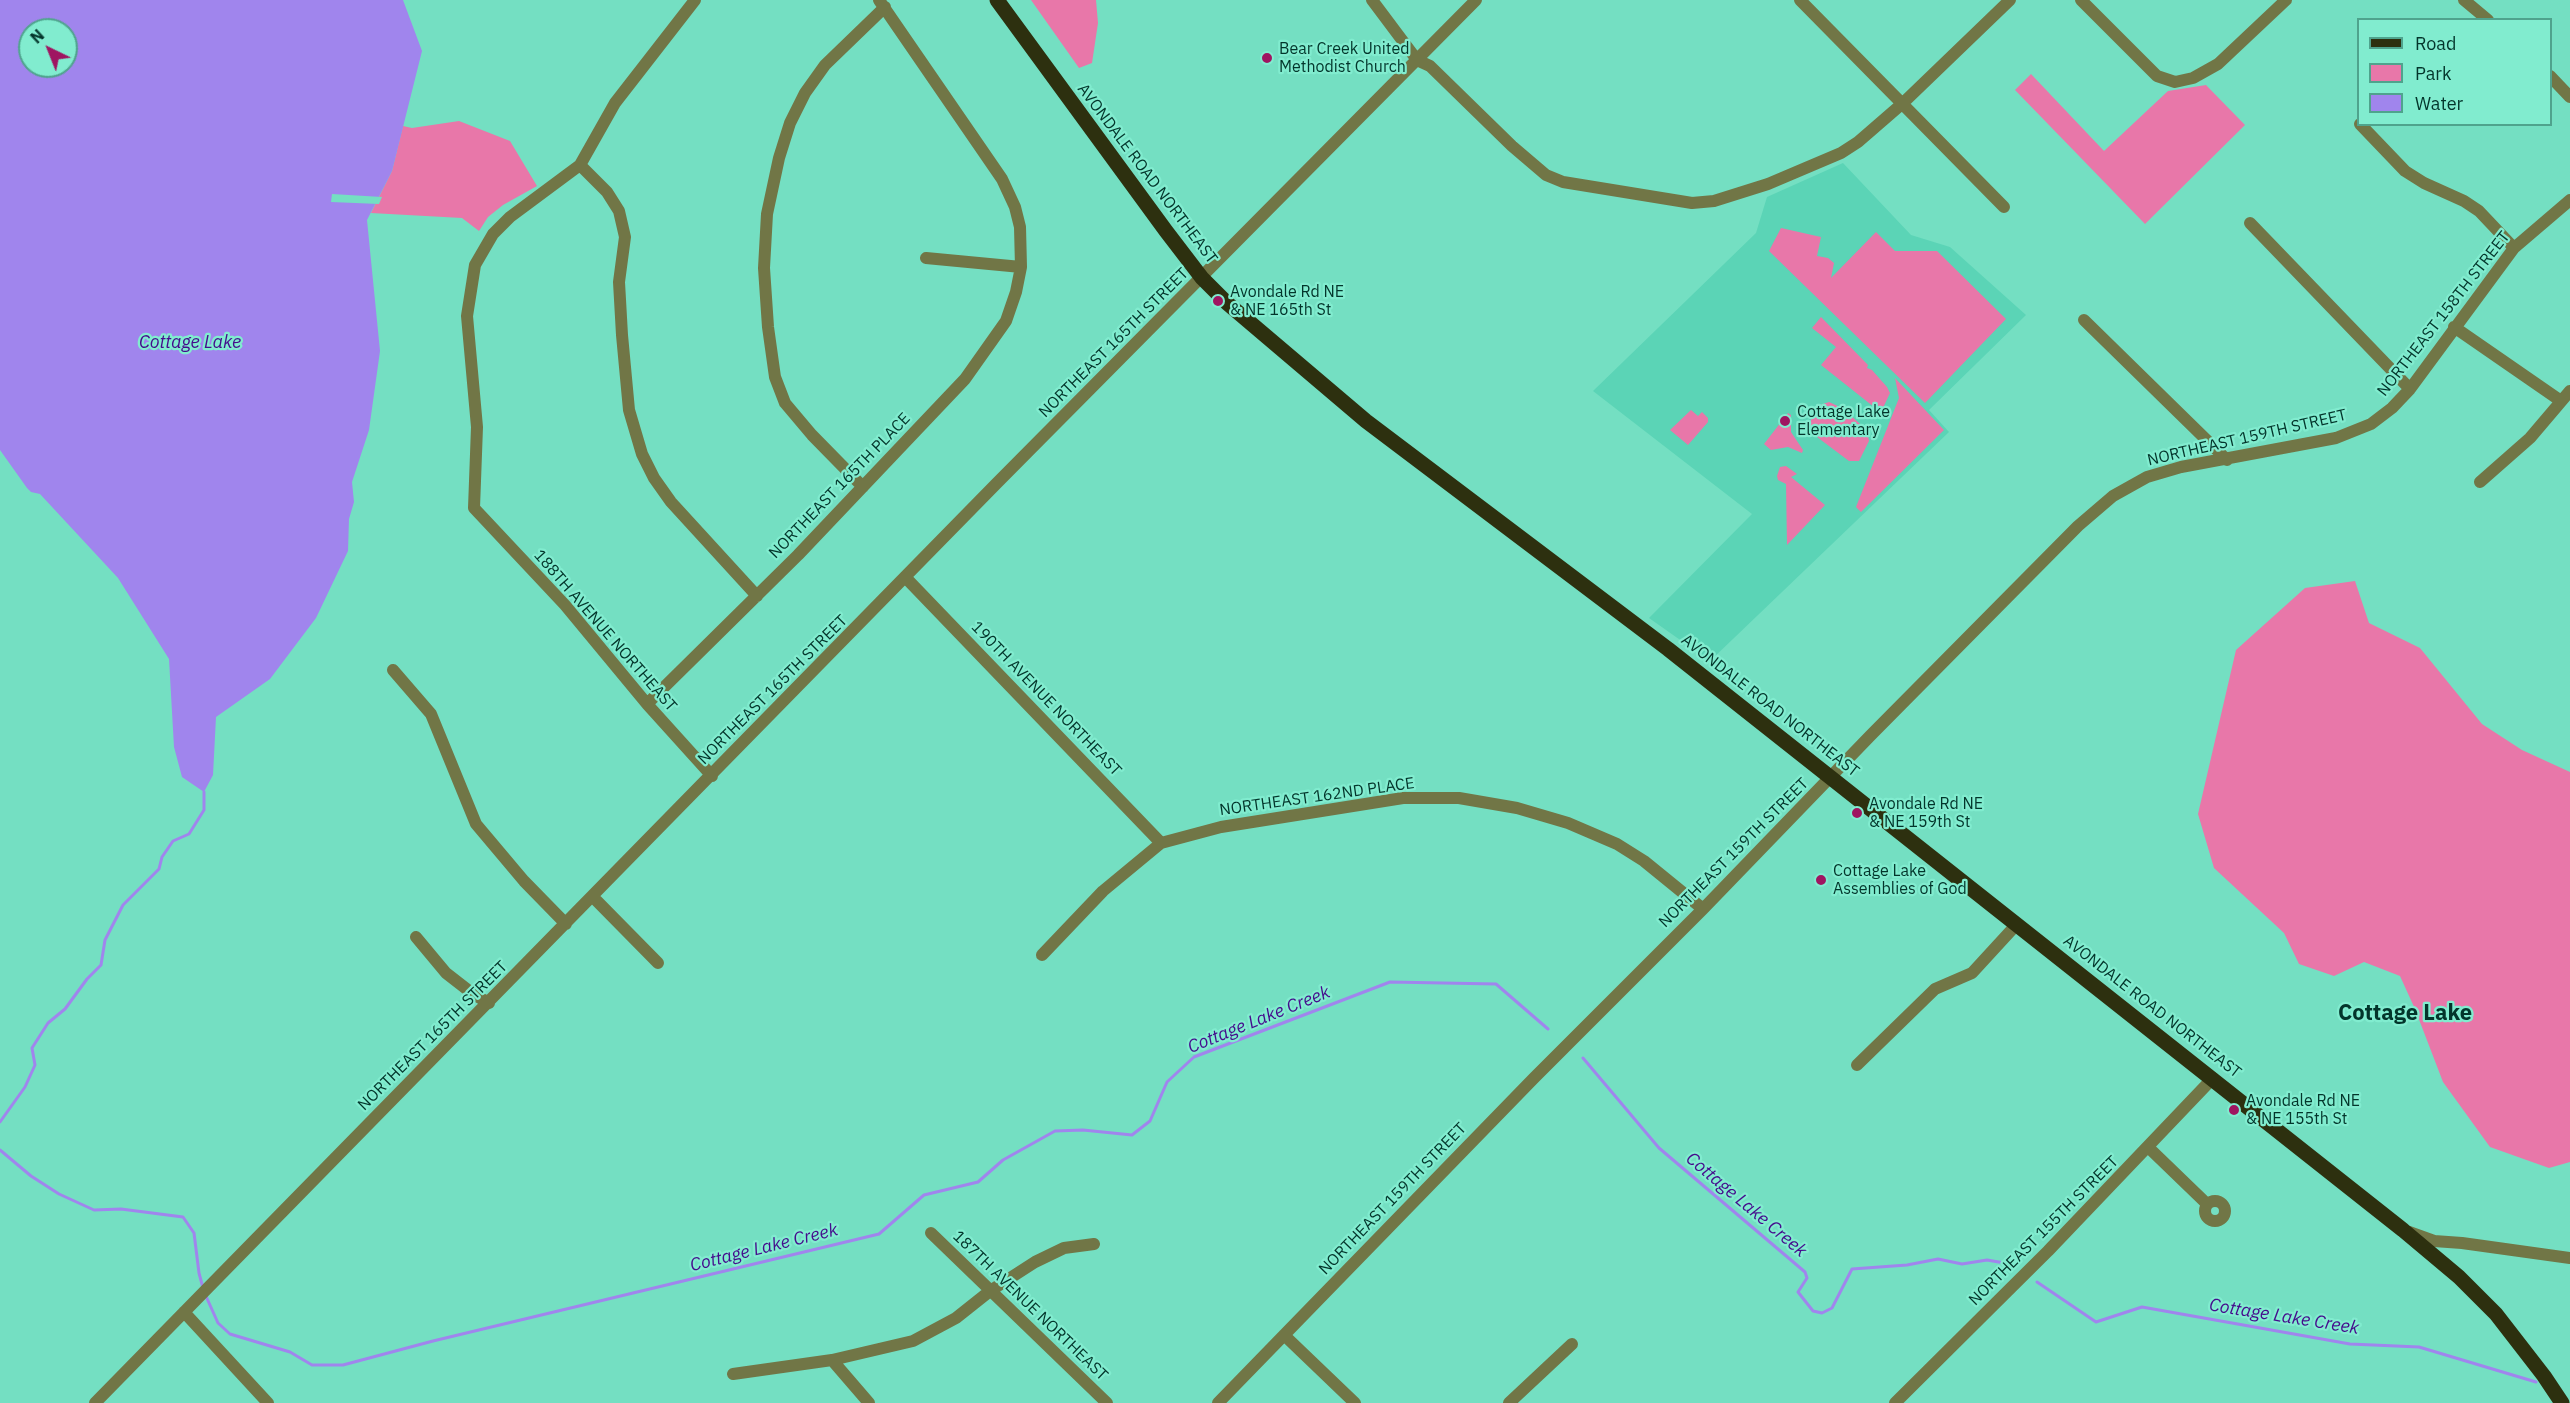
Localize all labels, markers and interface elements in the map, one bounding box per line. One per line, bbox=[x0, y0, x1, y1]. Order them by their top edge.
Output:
north arrow bbox=[18, 18, 78, 78]
legend bbox=[2357, 18, 2552, 126]
text: N bbox=[26, 25, 48, 48]
text: Road bbox=[2415, 32, 2456, 55]
place label: Bear Creek United Methodist Church bbox=[1279, 39, 1409, 77]
marker: Bear Creek United Methodist Church bbox=[1260, 51, 1274, 65]
text: Park bbox=[2415, 62, 2451, 85]
street label: AVONDALE ROAD NORTHEAST bbox=[1073, 80, 1221, 268]
text: Water bbox=[2415, 92, 2463, 115]
street label: NORTHEAST 158TH STREET bbox=[2374, 228, 2514, 400]
street label: NORTHEAST 165TH STREET bbox=[1035, 264, 1193, 422]
place label: Avondale Rd NE & NE 165th St bbox=[1230, 282, 1344, 320]
marker: Avondale Rd NE & NE 165th St bbox=[1211, 294, 1225, 308]
water label: Cottage Lake bbox=[139, 332, 241, 354]
place label: Cottage Lake Elementary bbox=[1797, 402, 1890, 440]
street label: NORTHEAST 159TH STREET bbox=[2146, 406, 2348, 470]
street label: NORTHEAST 165TH PLACE bbox=[765, 409, 915, 563]
marker: Cottage Lake Elementary bbox=[1778, 414, 1792, 428]
street label: 188TH AVENUE NORTHEAST bbox=[530, 546, 680, 716]
street label: NORTHEAST 165TH STREET bbox=[694, 611, 852, 769]
street label: 190TH AVENUE NORTHEAST bbox=[967, 618, 1125, 780]
street label: AVONDALE ROAD NORTHEAST bbox=[1677, 631, 1863, 781]
street label: NORTHEAST 162ND PLACE bbox=[1218, 774, 1416, 820]
street label: NORTHEAST 159TH STREET bbox=[1655, 774, 1813, 932]
place label: Avondale Rd NE & NE 159th St bbox=[1869, 794, 1983, 832]
marker: Avondale Rd NE & NE 159th St bbox=[1850, 806, 1864, 820]
place label: Cottage Lake Assemblies of God bbox=[1833, 861, 1967, 899]
marker: Cottage Lake Assemblies of God bbox=[1814, 873, 1828, 887]
street label: AVONDALE ROAD NORTHEAST bbox=[2059, 932, 2245, 1082]
street label: NORTHEAST 165TH STREET bbox=[354, 957, 512, 1115]
water label: Cottage Lake Creek bbox=[1185, 982, 1333, 1058]
district label: Cottage Lake bbox=[2338, 1001, 2472, 1027]
place label: Avondale Rd NE & NE 155th St bbox=[2246, 1091, 2360, 1129]
marker: Avondale Rd NE & NE 155th St bbox=[2227, 1103, 2241, 1117]
street label: NORTHEAST 159TH STREET bbox=[1315, 1119, 1471, 1279]
water label: Cottage Lake Creek bbox=[1681, 1148, 1811, 1262]
street label: NORTHEAST 155TH STREET bbox=[1965, 1152, 2123, 1310]
water label: Cottage Lake Creek bbox=[688, 1219, 840, 1277]
street label: 187TH AVENUE NORTHEAST bbox=[949, 1227, 1111, 1385]
water label: Cottage Lake Creek bbox=[2208, 1294, 2360, 1340]

